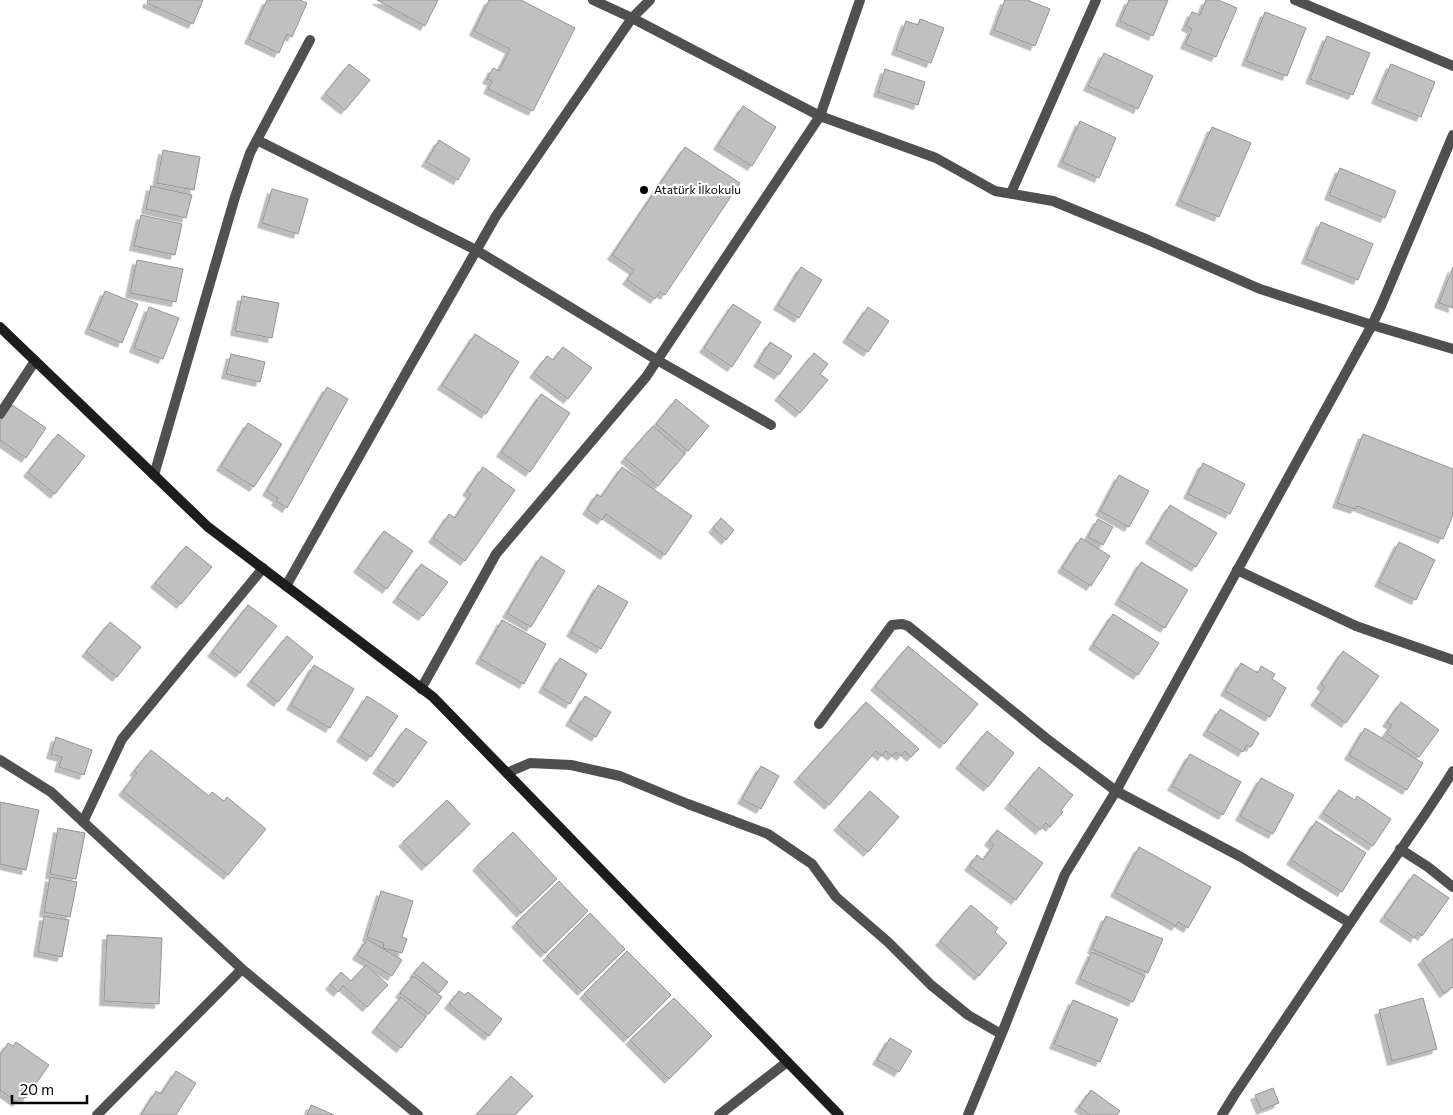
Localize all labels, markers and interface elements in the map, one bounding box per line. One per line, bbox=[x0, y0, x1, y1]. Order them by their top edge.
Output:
place label: Atatürk İlkokulu bbox=[654, 182, 741, 196]
marker: Atatürk İlkokulu bbox=[638, 184, 650, 196]
scale bar bbox=[12, 1072, 88, 1104]
text: 20 m bbox=[20, 1080, 54, 1098]

